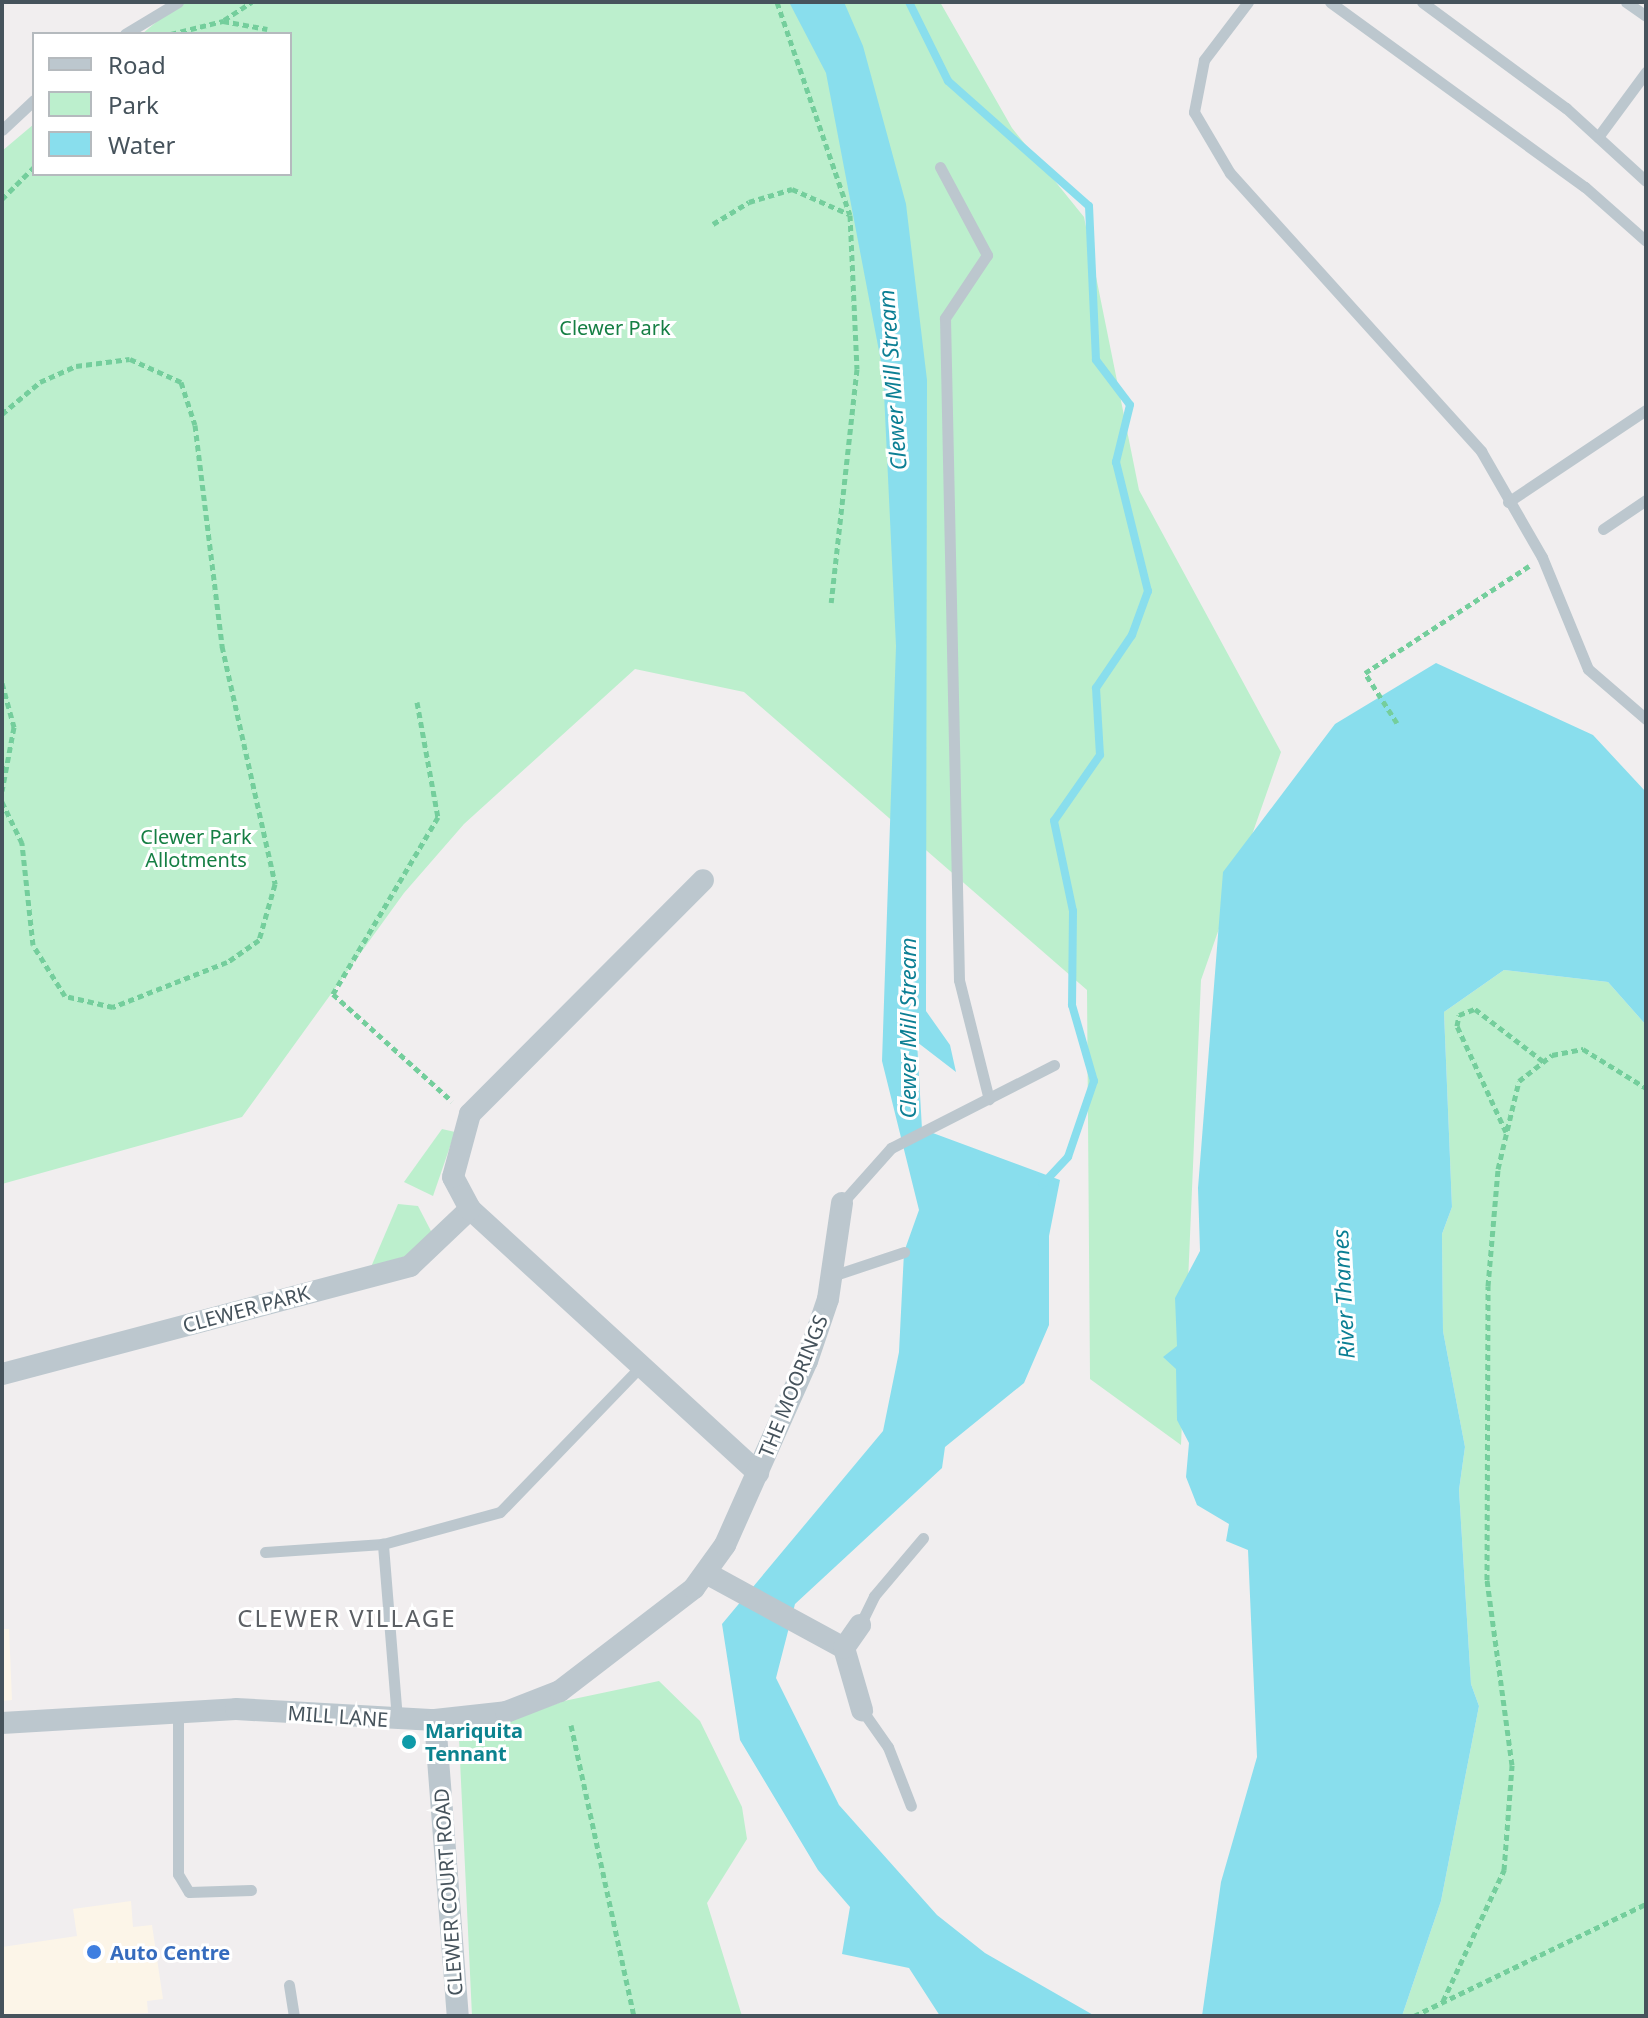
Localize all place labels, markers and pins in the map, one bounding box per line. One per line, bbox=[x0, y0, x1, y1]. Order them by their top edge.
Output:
place label: Mariquita Tennant bbox=[425, 1718, 523, 1765]
marker: Mariquita Tennant bbox=[400, 1733, 418, 1751]
place label: Auto Centre bbox=[110, 1940, 230, 1964]
marker: Auto Centre bbox=[85, 1943, 103, 1961]

